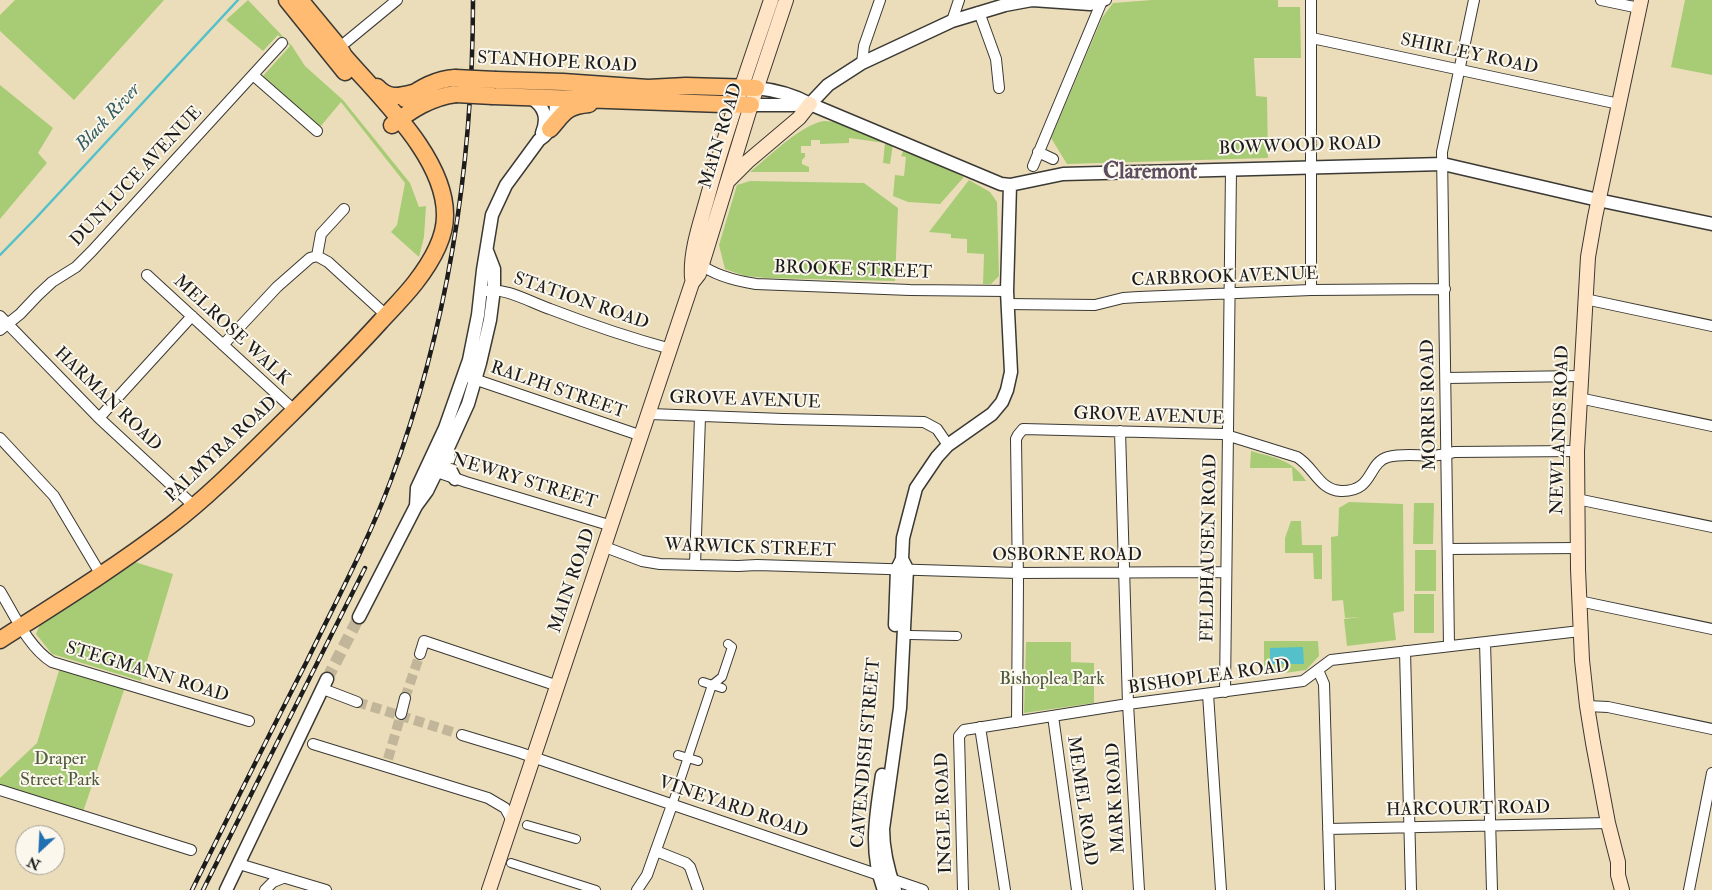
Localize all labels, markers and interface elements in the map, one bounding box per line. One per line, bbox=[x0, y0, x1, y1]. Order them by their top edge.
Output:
street label: SHIRLEY ROAD bbox=[1398, 30, 1540, 80]
street label: STANHOPE ROAD bbox=[477, 48, 637, 78]
water label: Black River bbox=[72, 79, 146, 157]
street label: MAIN ROAD bbox=[696, 81, 748, 191]
street label: DUNLUCE AVENUE bbox=[66, 102, 208, 252]
street label: BOWWOOD ROAD bbox=[1218, 133, 1382, 161]
district label: Claremont bbox=[1103, 160, 1197, 186]
street label: BROOKE STREET bbox=[774, 257, 932, 285]
street label: CARBROOK AVENUE bbox=[1131, 264, 1319, 292]
street label: STATION ROAD bbox=[511, 269, 651, 335]
street label: MELROSE WALK bbox=[168, 271, 294, 391]
street label: MORRIS ROAD bbox=[1418, 339, 1442, 471]
street label: HARMAN ROAD bbox=[49, 343, 165, 457]
street label: NEWLANDS ROAD bbox=[1547, 345, 1575, 515]
street label: RALPH STREET bbox=[487, 358, 629, 424]
street label: GROVE AVENUE bbox=[669, 388, 821, 414]
street label: PALMYRA ROAD bbox=[161, 392, 283, 508]
street label: GROVE AVENUE bbox=[1073, 404, 1225, 430]
street label: NEWRY STREET bbox=[448, 450, 600, 514]
street label: FELDHAUSEN ROAD bbox=[1198, 454, 1222, 642]
street label: MAIN ROAD bbox=[545, 526, 601, 636]
street label: WARWICK STREET bbox=[664, 535, 836, 563]
street label: OSBORNE ROAD bbox=[992, 545, 1142, 567]
street label: STEGMANN ROAD bbox=[63, 638, 231, 708]
street label: BISHOPLEA ROAD bbox=[1127, 656, 1291, 700]
street label: CAVENDISH STREET bbox=[848, 657, 886, 849]
park label: Bishoplea Park bbox=[999, 669, 1105, 691]
street label: MEMEL ROAD bbox=[1061, 735, 1101, 867]
street label: MARK ROAD bbox=[1103, 742, 1131, 854]
park label: Draper Street Park bbox=[20, 749, 100, 792]
street label: INGLE ROAD bbox=[932, 752, 958, 874]
street label: VINEYARD ROAD bbox=[655, 772, 811, 844]
street label: HARCOURT ROAD bbox=[1386, 798, 1550, 822]
north arrow bbox=[15, 825, 65, 875]
text: N bbox=[25, 853, 43, 873]

